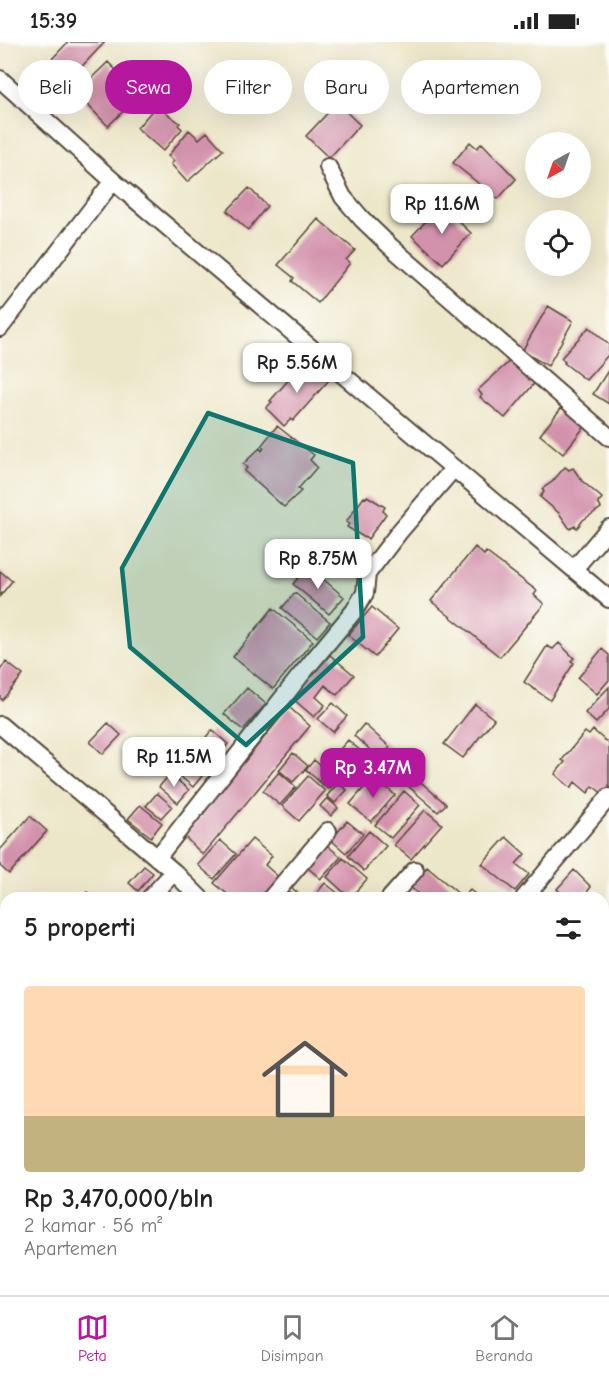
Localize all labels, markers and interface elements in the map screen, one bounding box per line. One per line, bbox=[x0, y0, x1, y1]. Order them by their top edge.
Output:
text: 15:39 bbox=[30, 8, 77, 34]
chip: Beli bbox=[18, 60, 93, 114]
chip: Sewa bbox=[105, 60, 192, 114]
chip: Filter bbox=[204, 60, 292, 114]
chip: Baru bbox=[304, 60, 389, 114]
chip: Apartemen bbox=[401, 60, 541, 114]
north arrow bbox=[525, 132, 591, 198]
map controls bbox=[525, 132, 591, 276]
pin: Rp 11.6M bbox=[380, 184, 504, 235]
text: Rp 11.6M bbox=[404, 192, 480, 215]
button: locate bbox=[525, 210, 591, 276]
pin: Rp 5.56M bbox=[235, 343, 359, 394]
text: Rp 5.56M bbox=[257, 351, 337, 374]
pin: Rp 8.75M bbox=[256, 539, 380, 590]
text: Rp 8.75M bbox=[279, 547, 357, 570]
pin: Rp 11.5M bbox=[112, 737, 236, 788]
text: Rp 11.5M bbox=[136, 745, 212, 768]
pin: Rp 3.47M bbox=[311, 748, 435, 799]
text: Rp 3.47M bbox=[334, 756, 412, 779]
icon: filters bbox=[552, 912, 585, 945]
text: 5 properti bbox=[24, 913, 136, 943]
icon: home bbox=[251, 1025, 359, 1133]
text: Rp 3,470,000/bln bbox=[24, 1184, 213, 1214]
text: 2 kamar · 56 m² bbox=[24, 1214, 162, 1237]
text: Apartemen bbox=[24, 1237, 117, 1260]
tab: Peta bbox=[76, 1311, 109, 1365]
tab: Disimpan bbox=[261, 1311, 324, 1365]
tab: Beranda bbox=[475, 1311, 533, 1365]

